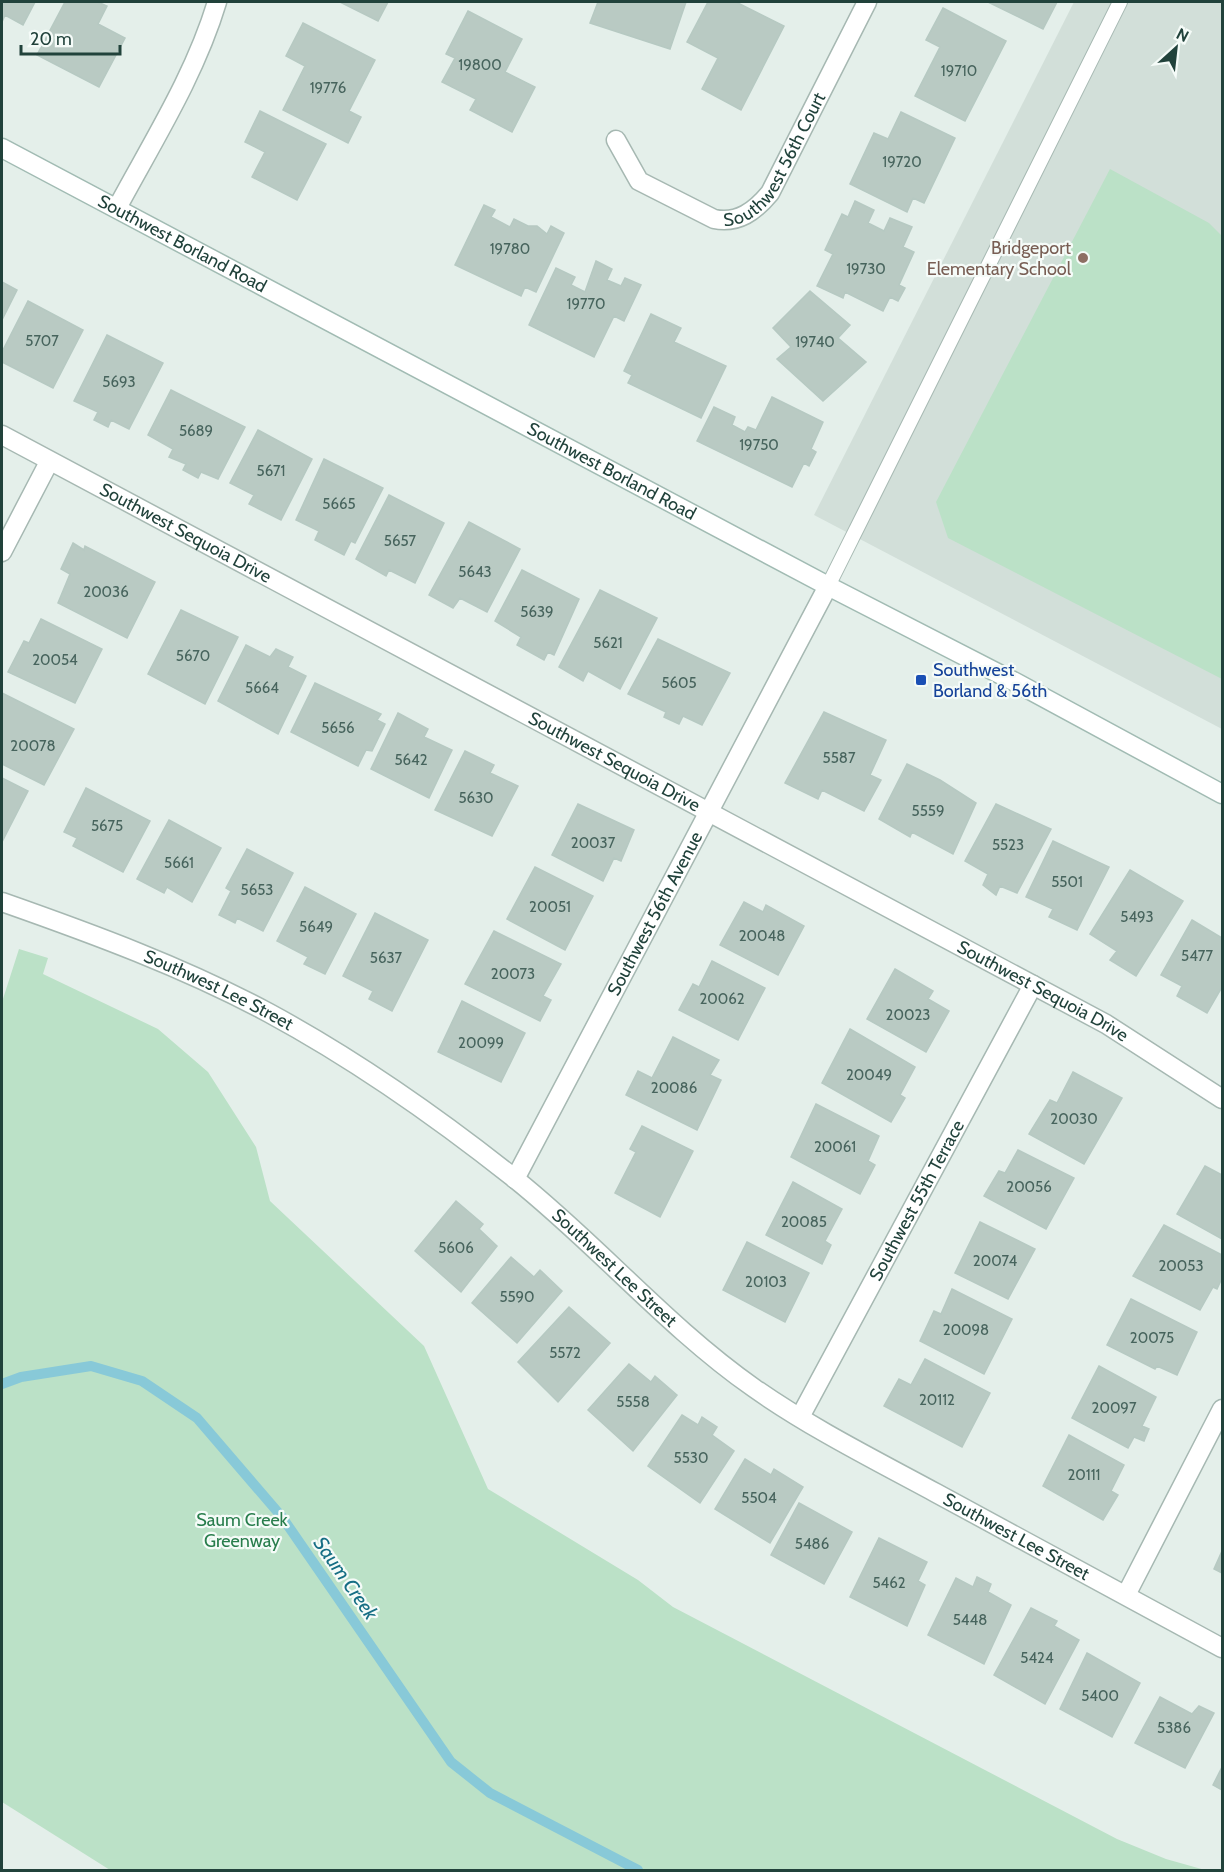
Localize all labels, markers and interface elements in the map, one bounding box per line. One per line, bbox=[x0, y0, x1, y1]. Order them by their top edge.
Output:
scale bar bbox=[21, 18, 120, 56]
north arrow bbox=[1146, 18, 1206, 78]
text: N bbox=[1173, 24, 1192, 46]
text: 20 m bbox=[30, 28, 72, 50]
house number: 19800 bbox=[458, 56, 502, 74]
house number: 19710 bbox=[941, 62, 977, 80]
house number: 19776 bbox=[310, 79, 346, 97]
street label: Southwest 56th Court bbox=[722, 89, 830, 231]
house number: 19720 bbox=[882, 153, 922, 171]
street label: Southwest Borland Road bbox=[94, 190, 270, 297]
place label: Bridgeport Elementary School bbox=[927, 237, 1072, 280]
house number: 19780 bbox=[490, 240, 530, 258]
marker: Bridgeport Elementary School bbox=[1076, 251, 1090, 265]
house number: 19730 bbox=[846, 260, 886, 278]
house number: 19770 bbox=[567, 295, 605, 313]
house number: 5707 bbox=[25, 332, 59, 350]
house number: 19740 bbox=[795, 333, 835, 351]
house number: 5693 bbox=[102, 373, 136, 391]
street label: Southwest Borland Road bbox=[523, 418, 700, 525]
house number: 5689 bbox=[179, 422, 213, 440]
house number: 19750 bbox=[739, 436, 779, 454]
house number: 5671 bbox=[257, 462, 285, 480]
street label: Southwest Sequoia Drive bbox=[96, 478, 275, 588]
house number: 5665 bbox=[322, 495, 356, 513]
house number: 5657 bbox=[384, 532, 417, 550]
house number: 5643 bbox=[458, 563, 492, 581]
house number: 20036 bbox=[83, 583, 129, 601]
house number: 5639 bbox=[520, 603, 554, 621]
house number: 5621 bbox=[593, 634, 623, 652]
house number: 5670 bbox=[176, 647, 210, 665]
house number: 20054 bbox=[32, 651, 78, 669]
place label: Southwest Borland & 56th bbox=[933, 659, 1047, 702]
marker: Southwest Borland & 56th bbox=[914, 673, 928, 687]
house number: 5605 bbox=[661, 674, 697, 692]
house number: 5664 bbox=[245, 679, 279, 697]
street label: Southwest Sequoia Drive bbox=[525, 707, 704, 816]
house number: 5656 bbox=[321, 719, 355, 737]
house number: 20078 bbox=[10, 737, 56, 755]
house number: 5587 bbox=[823, 749, 856, 767]
house number: 5642 bbox=[394, 751, 428, 769]
house number: 5630 bbox=[458, 789, 494, 807]
house number: 5559 bbox=[912, 802, 944, 820]
house number: 5675 bbox=[91, 817, 123, 835]
street label: Southwest 56th Avenue bbox=[603, 828, 707, 999]
house number: 20037 bbox=[571, 834, 616, 852]
house number: 5523 bbox=[992, 836, 1024, 854]
house number: 5661 bbox=[164, 854, 194, 872]
house number: 5501 bbox=[1051, 873, 1083, 891]
house number: 5653 bbox=[241, 881, 273, 899]
house number: 20051 bbox=[529, 898, 571, 916]
house number: 5493 bbox=[1120, 908, 1154, 926]
house number: 5649 bbox=[299, 918, 333, 936]
house number: 20048 bbox=[739, 927, 785, 945]
street label: Southwest Sequoia Drive bbox=[953, 936, 1132, 1046]
street label: Southwest Lee Street bbox=[141, 945, 297, 1035]
house number: 5477 bbox=[1181, 947, 1213, 965]
house number: 5637 bbox=[370, 949, 403, 967]
house number: 20073 bbox=[491, 965, 535, 983]
house number: 20062 bbox=[699, 990, 745, 1008]
house number: 20023 bbox=[886, 1006, 930, 1024]
house number: 20099 bbox=[458, 1034, 504, 1052]
house number: 20049 bbox=[846, 1066, 892, 1084]
house number: 20086 bbox=[651, 1079, 697, 1097]
house number: 20030 bbox=[1050, 1110, 1098, 1128]
street label: Southwest 55th Terrace bbox=[865, 1116, 969, 1285]
house number: 20061 bbox=[814, 1138, 856, 1156]
house number: 20056 bbox=[1006, 1178, 1052, 1196]
street label: Southwest Lee Street bbox=[547, 1204, 681, 1332]
house number: 20085 bbox=[781, 1213, 827, 1231]
house number: 5606 bbox=[438, 1239, 474, 1257]
house number: 20074 bbox=[973, 1252, 1017, 1270]
house number: 20053 bbox=[1158, 1257, 1204, 1275]
house number: 20103 bbox=[745, 1273, 787, 1291]
house number: 5590 bbox=[499, 1288, 535, 1306]
house number: 20098 bbox=[943, 1321, 989, 1339]
house number: 20075 bbox=[1130, 1329, 1174, 1347]
house number: 5572 bbox=[549, 1344, 581, 1362]
house number: 20112 bbox=[919, 1391, 955, 1409]
house number: 5558 bbox=[616, 1393, 650, 1411]
house number: 20097 bbox=[1092, 1399, 1137, 1417]
house number: 5530 bbox=[674, 1449, 708, 1467]
house number: 20111 bbox=[1068, 1466, 1101, 1484]
street label: Southwest Lee Street bbox=[939, 1488, 1093, 1585]
house number: 5504 bbox=[741, 1489, 777, 1507]
park label: Saum Creek Greenway bbox=[196, 1509, 289, 1552]
water label: Saum Creek bbox=[309, 1532, 384, 1625]
house number: 5486 bbox=[795, 1535, 829, 1553]
house number: 5462 bbox=[872, 1574, 906, 1592]
house number: 5448 bbox=[953, 1611, 987, 1629]
house number: 5424 bbox=[1020, 1649, 1054, 1667]
house number: 5400 bbox=[1081, 1687, 1119, 1705]
house number: 5386 bbox=[1157, 1719, 1191, 1737]

